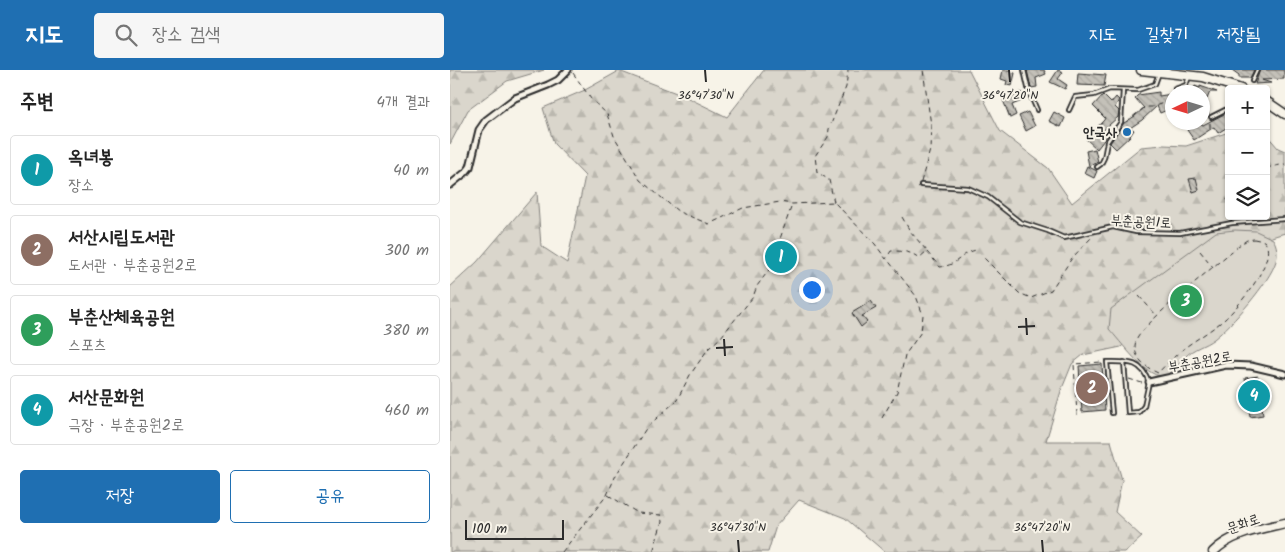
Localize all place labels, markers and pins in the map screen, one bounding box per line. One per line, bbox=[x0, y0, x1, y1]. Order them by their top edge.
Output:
place label: 안국사 bbox=[1083, 122, 1118, 144]
marker: 안국사 bbox=[1121, 126, 1133, 138]
pin: 1 bbox=[765, 238, 797, 276]
pin: 3 bbox=[1170, 282, 1202, 320]
pin: 2 bbox=[1076, 369, 1108, 407]
pin: 4 bbox=[1238, 377, 1270, 415]

